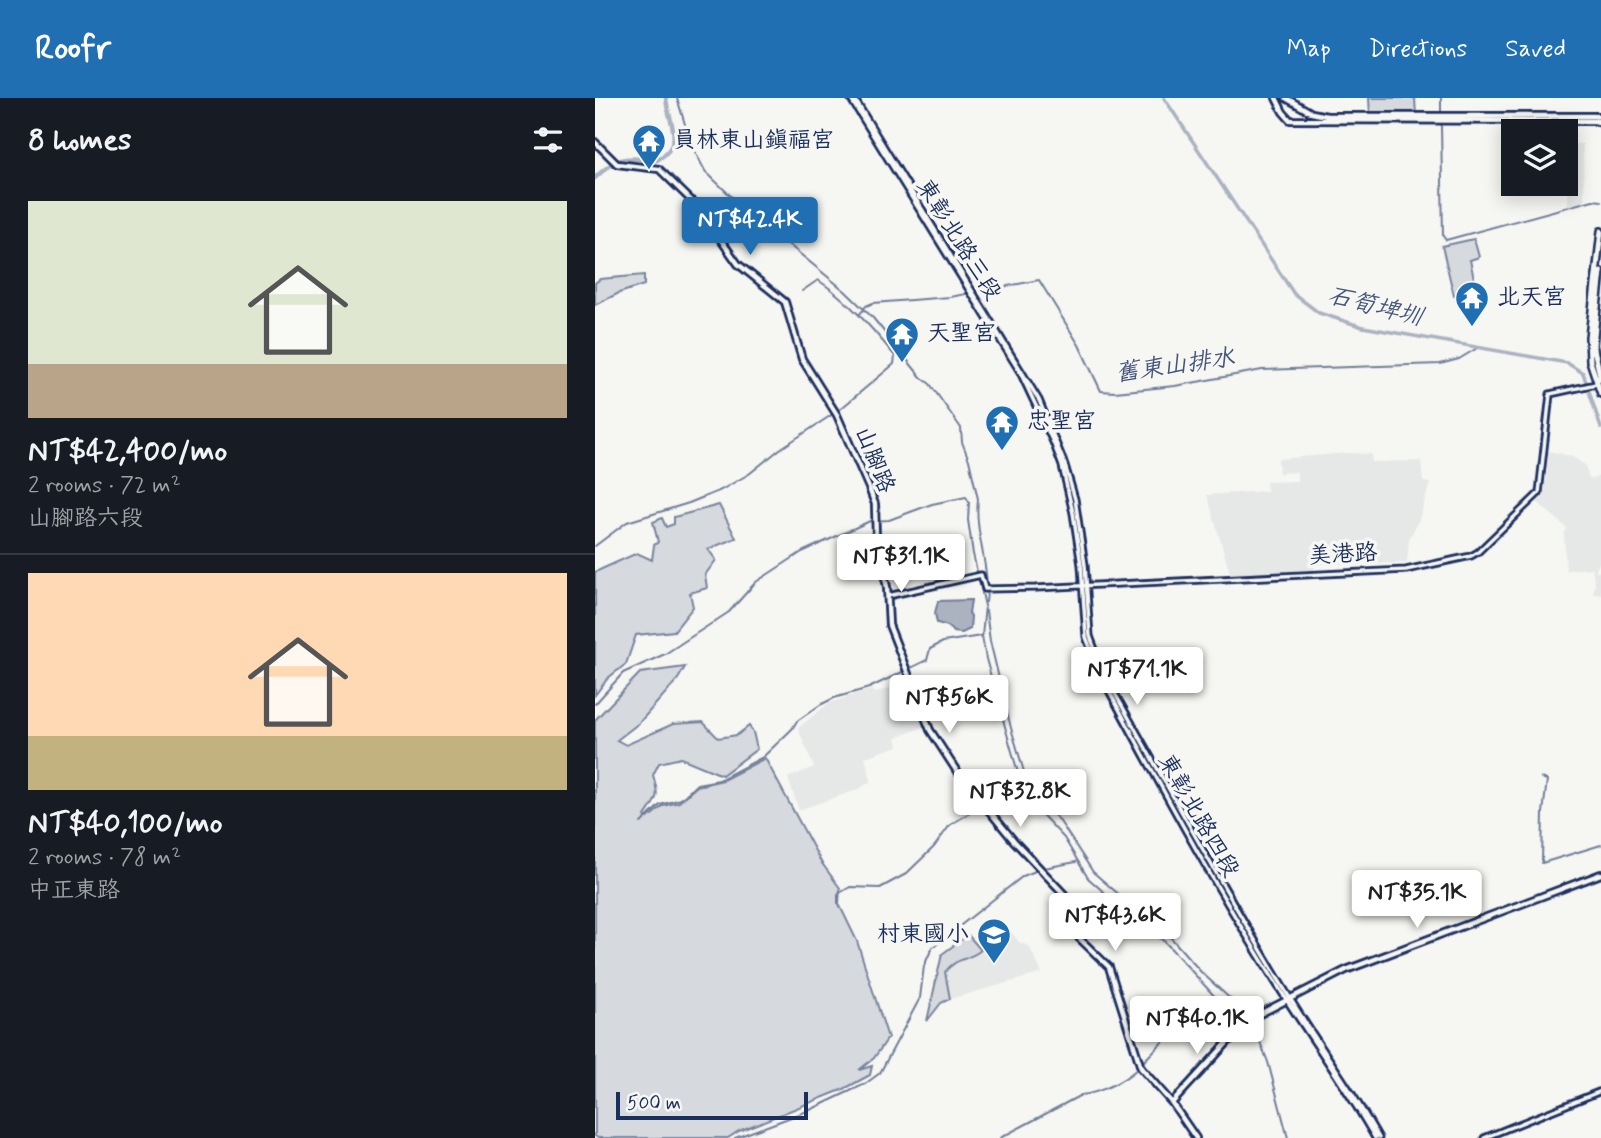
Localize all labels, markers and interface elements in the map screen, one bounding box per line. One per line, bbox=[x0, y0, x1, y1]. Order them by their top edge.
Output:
text: Roofr bbox=[35, 27, 111, 71]
text: Map bbox=[1287, 34, 1331, 65]
text: Directions bbox=[1369, 34, 1467, 65]
text: Saved bbox=[1505, 34, 1566, 65]
map controls bbox=[1501, 119, 1578, 196]
button: layers bbox=[1501, 119, 1578, 196]
text: 8 homes bbox=[28, 121, 131, 160]
icon: filters bbox=[529, 121, 567, 159]
temple icon: 員林東山鎮福宮 bbox=[630, 122, 668, 171]
place label: 員林東山鎮福宮 bbox=[673, 126, 834, 156]
street label: 東彰北路三段 bbox=[909, 174, 1007, 306]
pin: NT$42.4K bbox=[678, 198, 822, 257]
text: NT$42.4K bbox=[698, 205, 802, 235]
icon: home bbox=[235, 247, 361, 373]
temple icon: 北天宮 bbox=[1453, 279, 1491, 328]
water label: 石筍埤圳 bbox=[1325, 280, 1428, 334]
place label: 北天宮 bbox=[1497, 283, 1566, 313]
temple icon: 天聖宮 bbox=[883, 315, 921, 364]
place label: 天聖宮 bbox=[927, 319, 996, 349]
water label: 舊東山排水 bbox=[1113, 342, 1238, 390]
temple icon: 忠聖宮 bbox=[983, 403, 1021, 452]
place label: 忠聖宮 bbox=[1027, 407, 1096, 437]
street label: 山腳路 bbox=[847, 422, 901, 498]
text: NT$42,400/mo bbox=[28, 432, 227, 471]
text: 2 rooms · 72 m² bbox=[28, 471, 181, 501]
text: 山腳路六段 bbox=[28, 504, 143, 534]
pin: NT$31.1K bbox=[829, 534, 973, 594]
street label: 美港路 bbox=[1308, 538, 1378, 572]
text: NT$31.1K bbox=[853, 542, 949, 572]
icon: home bbox=[235, 619, 361, 745]
pin: NT$71.1K bbox=[1065, 648, 1209, 707]
text: NT$71.1K bbox=[1087, 655, 1187, 685]
pin: NT$56K bbox=[892, 676, 1006, 735]
text: NT$56K bbox=[905, 683, 993, 713]
street label: 東彰北路四段 bbox=[1151, 749, 1245, 883]
pin: NT$32.8K bbox=[948, 770, 1092, 829]
text: NT$32.8K bbox=[969, 777, 1071, 807]
text: NT$40,100/mo bbox=[28, 804, 223, 843]
text: 2 rooms · 78 m² bbox=[28, 843, 181, 873]
pin: NT$35.1K bbox=[1345, 870, 1489, 930]
text: 中正東路 bbox=[28, 876, 120, 906]
text: NT$35.1K bbox=[1368, 878, 1466, 908]
pin: NT$43.6K bbox=[1043, 894, 1187, 953]
text: NT$43.6K bbox=[1065, 901, 1165, 931]
school or university icon: 村東國小 bbox=[975, 916, 1013, 965]
place label: 村東國小 bbox=[877, 920, 969, 950]
pin: NT$40.1K bbox=[1125, 996, 1269, 1056]
text: NT$40.1K bbox=[1146, 1004, 1248, 1034]
scale bar bbox=[616, 1089, 809, 1121]
text: 500 m bbox=[627, 1091, 681, 1116]

